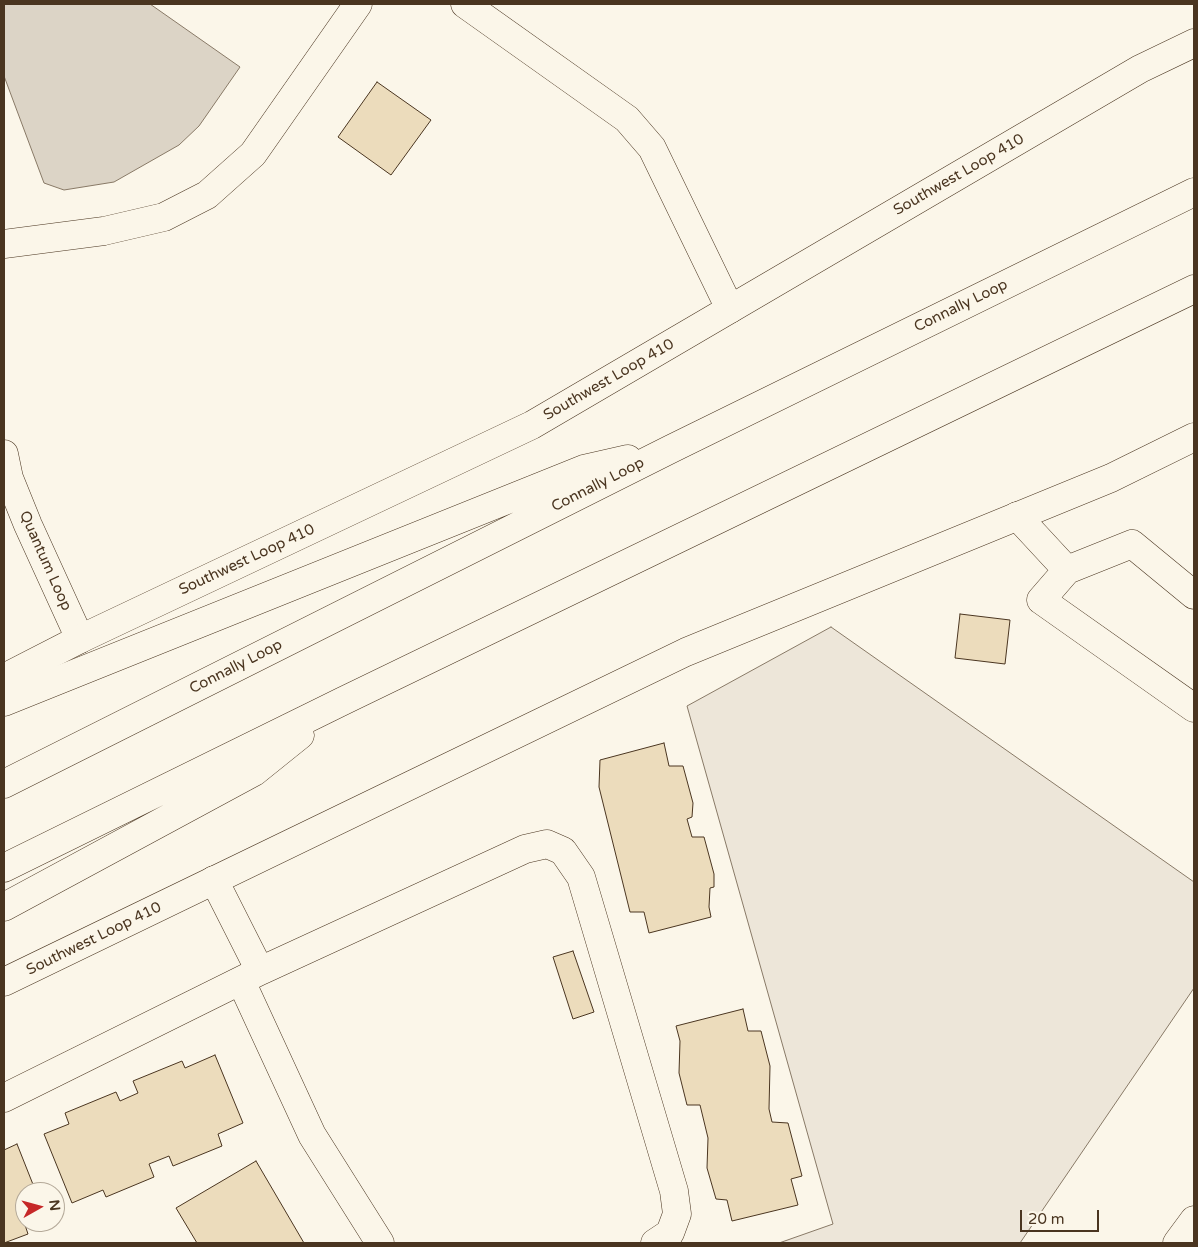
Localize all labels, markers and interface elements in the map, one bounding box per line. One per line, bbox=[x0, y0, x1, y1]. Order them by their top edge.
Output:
street label: Southwest Loop 410 bbox=[891, 130, 1027, 220]
street label: Connally Loop bbox=[911, 276, 1011, 336]
street label: Southwest Loop 410 bbox=[541, 335, 677, 425]
street label: Connally Loop bbox=[549, 454, 647, 516]
street label: Quantum Loop bbox=[15, 508, 75, 614]
street label: Southwest Loop 410 bbox=[176, 521, 318, 599]
street label: Connally Loop bbox=[187, 636, 285, 698]
street label: Southwest Loop 410 bbox=[24, 899, 164, 979]
north arrow bbox=[15, 1182, 65, 1232]
text: N bbox=[45, 1199, 64, 1212]
scale bar bbox=[1023, 1200, 1102, 1232]
text: 20 m bbox=[1028, 1210, 1065, 1228]

